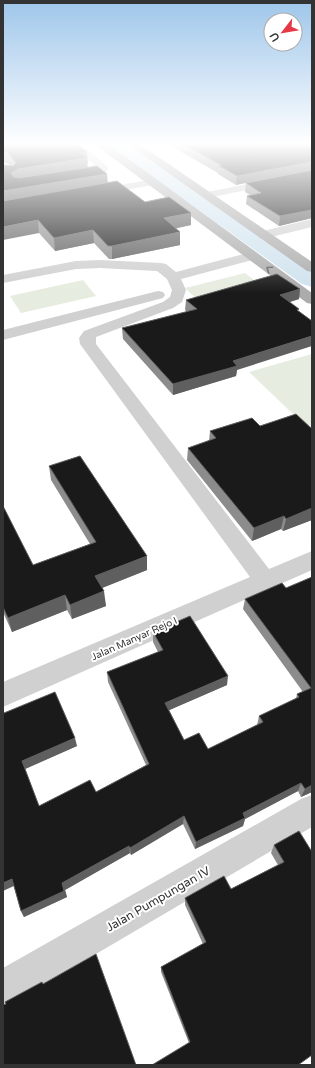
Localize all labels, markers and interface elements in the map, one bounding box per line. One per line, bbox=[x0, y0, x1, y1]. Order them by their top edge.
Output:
north arrow bbox=[263, 12, 303, 52]
text: U bbox=[267, 30, 283, 44]
one-way arrow bbox=[266, 267, 273, 274]
street label: Jalan Manyar Rejo I bbox=[90, 615, 179, 663]
street label: Jalan Pumpungan IV bbox=[104, 863, 213, 934]

